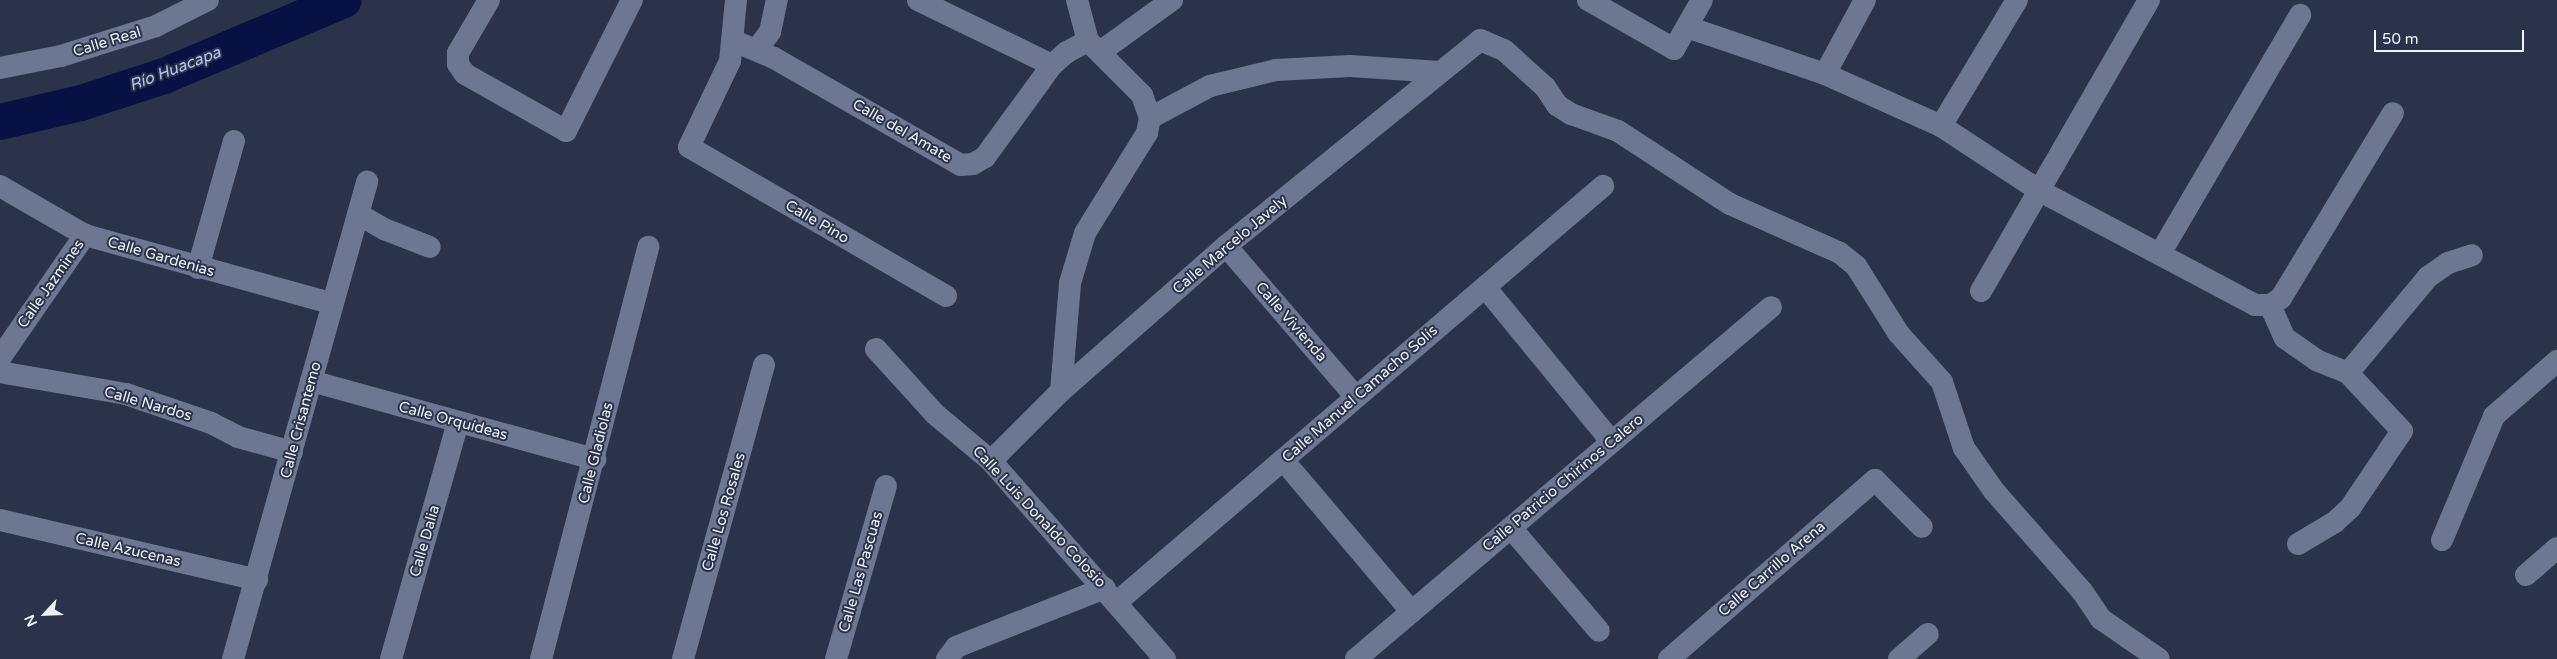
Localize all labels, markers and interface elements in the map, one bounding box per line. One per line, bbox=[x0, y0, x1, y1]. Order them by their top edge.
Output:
scale bar bbox=[2377, 20, 2527, 52]
street label: Calle Real bbox=[71, 23, 143, 61]
text: 50 m bbox=[2382, 30, 2419, 48]
water label: Río Huacapa bbox=[127, 43, 223, 95]
street label: Calle del Amate bbox=[849, 95, 955, 167]
street label: Calle Marcelo Javely bbox=[1169, 192, 1291, 298]
street label: Calle Pino bbox=[782, 197, 852, 247]
street label: Calle Gardenias bbox=[105, 233, 217, 281]
street label: Calle Jazmines bbox=[14, 236, 88, 332]
street label: Calle Vivienda bbox=[1251, 278, 1331, 366]
street label: Calle Manuel Camacho Solís bbox=[1279, 322, 1441, 466]
street label: Calle Crisantemo bbox=[277, 360, 325, 480]
street label: Calle Nardos bbox=[102, 383, 194, 425]
street label: Calle Orquídeas bbox=[396, 398, 510, 444]
street label: Calle Gladiolas bbox=[575, 400, 617, 506]
street label: Calle Patricio Chirinos Calero bbox=[1479, 410, 1647, 556]
street label: Calle Luis Donaldo Colosio bbox=[969, 442, 1109, 592]
street label: Calle Los Rosales bbox=[698, 451, 750, 573]
street label: Calle Dalia bbox=[406, 503, 444, 579]
street label: Calle Las Pascuas bbox=[835, 509, 887, 635]
street label: Calle Carrillo Arena bbox=[1715, 518, 1829, 620]
street label: Calle Azucenas bbox=[74, 529, 182, 571]
north arrow bbox=[20, 589, 70, 639]
text: N bbox=[21, 612, 41, 629]

